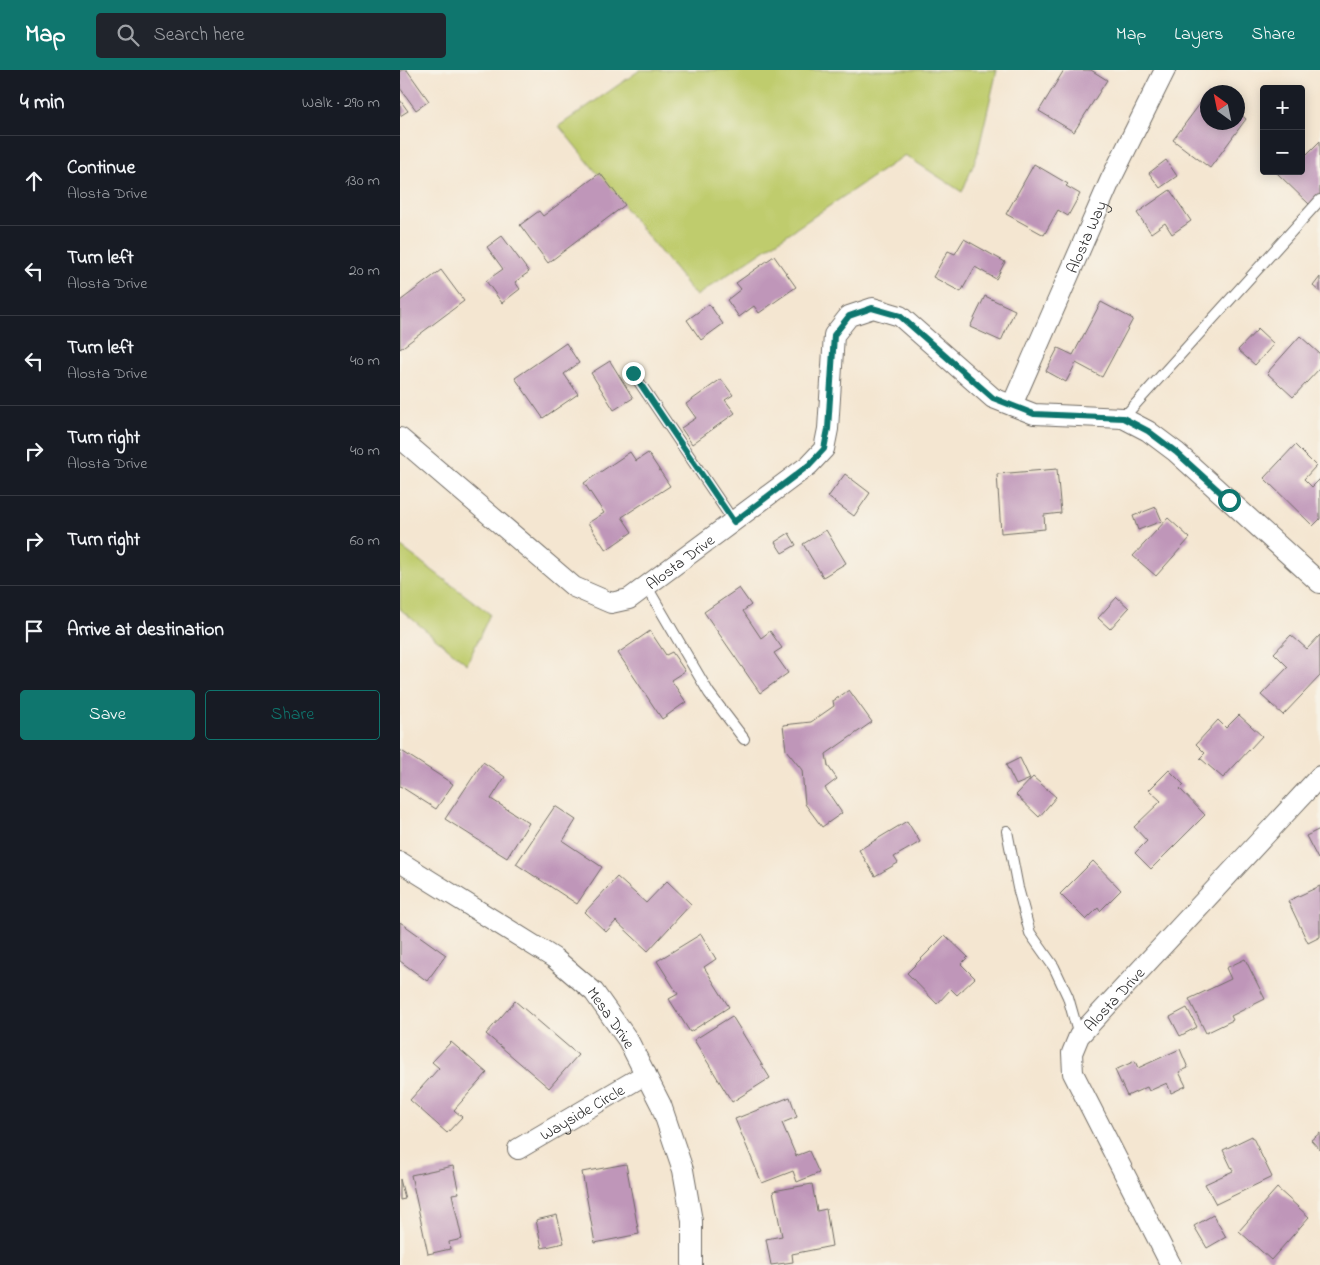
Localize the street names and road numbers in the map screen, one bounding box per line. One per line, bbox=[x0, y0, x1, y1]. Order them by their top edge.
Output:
street label: Alosta Way bbox=[1061, 197, 1114, 277]
street label: Alosta Drive bbox=[641, 529, 721, 597]
street label: Alosta Drive bbox=[1079, 962, 1152, 1038]
street label: Mesa Drive bbox=[580, 983, 641, 1054]
street label: Wayside Circle bbox=[536, 1079, 631, 1148]

